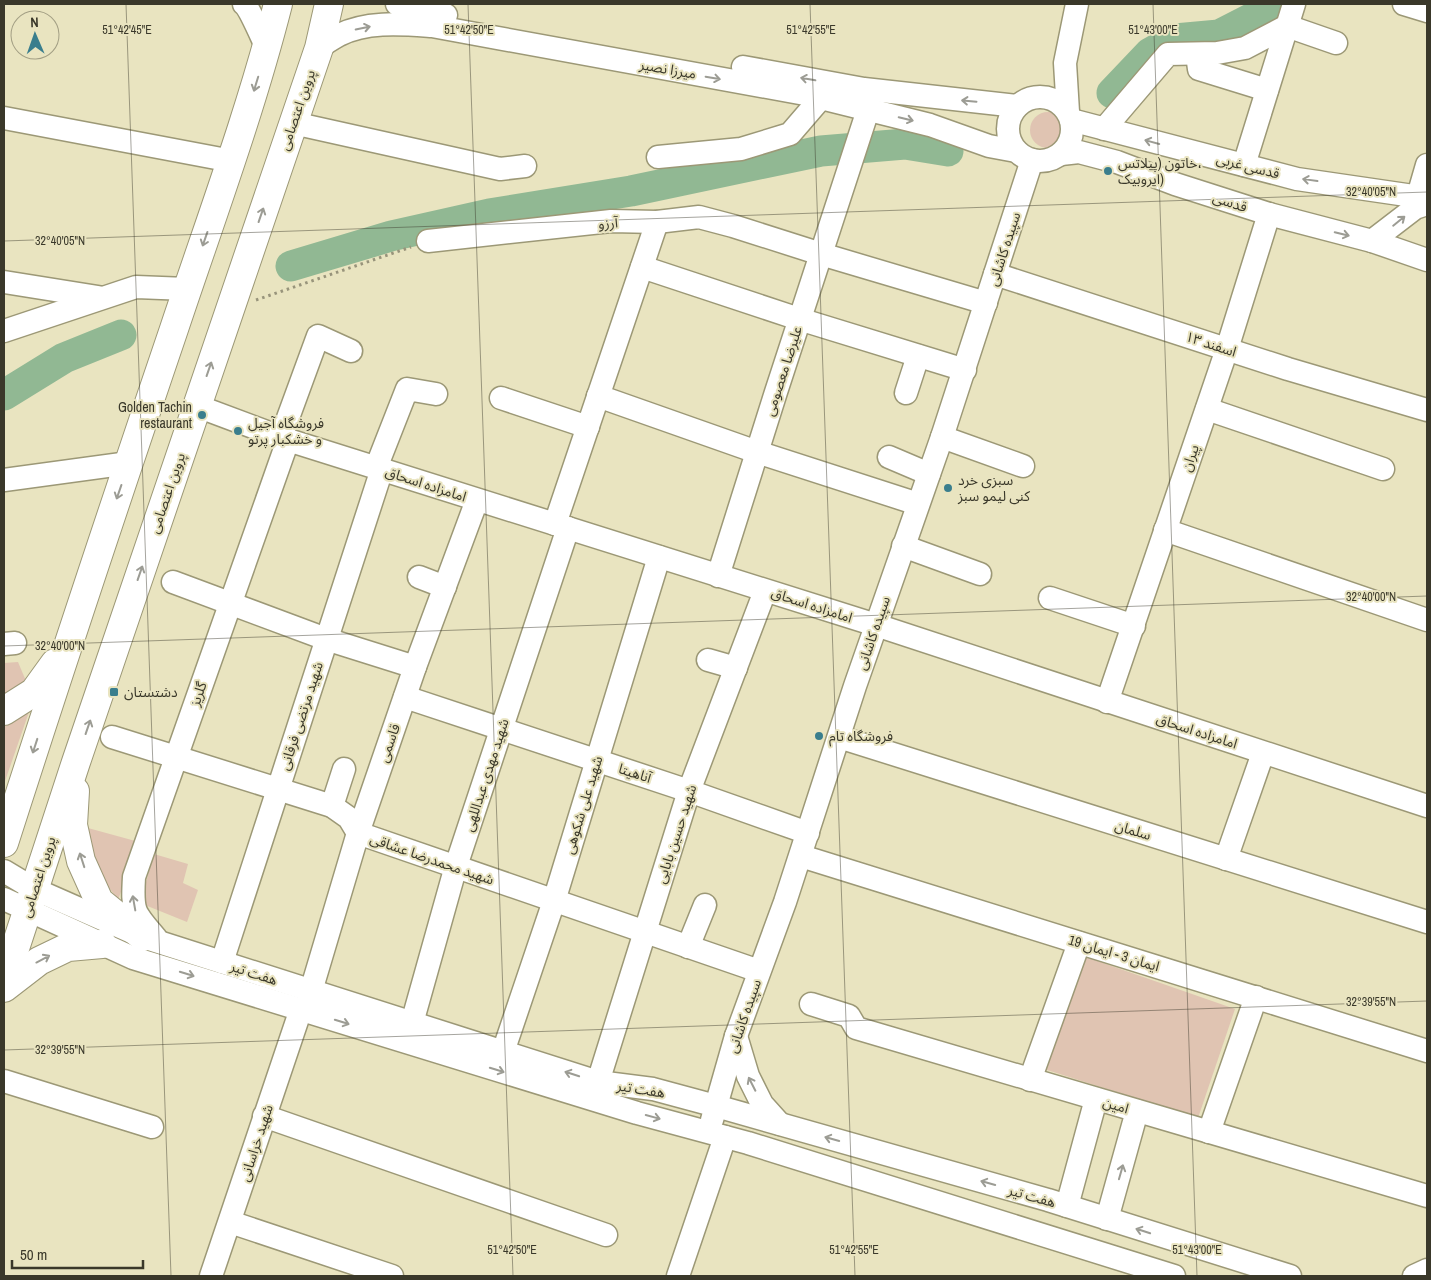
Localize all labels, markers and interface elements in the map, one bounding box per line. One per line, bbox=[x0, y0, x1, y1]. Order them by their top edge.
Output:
north arrow bbox=[10, 10, 60, 60]
text: N bbox=[30, 13, 39, 31]
text: 51°42'45"E bbox=[102, 22, 152, 38]
text: 51°42'50"E bbox=[444, 22, 494, 38]
text: 51°42'55"E bbox=[786, 22, 836, 38]
text: 51°43'00"E bbox=[1128, 22, 1178, 38]
one-way arrow bbox=[354, 23, 370, 32]
street label: میرزا نصیر bbox=[637, 55, 698, 83]
street label: پروین اعتصامی bbox=[275, 67, 320, 153]
one-way arrow bbox=[705, 73, 721, 83]
one-way arrow bbox=[800, 73, 816, 83]
one-way arrow bbox=[250, 76, 260, 92]
one-way arrow bbox=[961, 97, 977, 106]
one-way arrow bbox=[897, 115, 913, 124]
one-way arrow bbox=[1144, 136, 1160, 146]
street label: قدسی غربی bbox=[1215, 149, 1281, 183]
place label: خاتون (پیلاتس، ایروبیک) bbox=[1118, 154, 1202, 188]
marker: خاتون (پیلاتس، ایروبیک) bbox=[1102, 165, 1114, 177]
one-way arrow bbox=[1302, 175, 1318, 185]
text: 32°40'05"N bbox=[1346, 184, 1396, 200]
street label: قدسی bbox=[1211, 188, 1249, 216]
one-way arrow bbox=[257, 208, 267, 224]
street label: سپیده کاشانی bbox=[984, 210, 1025, 289]
street label: آرزو bbox=[597, 213, 619, 233]
one-way arrow bbox=[1392, 216, 1405, 227]
one-way arrow bbox=[200, 230, 209, 246]
one-way arrow bbox=[1334, 230, 1350, 239]
text: 32°40'05"N bbox=[35, 233, 85, 249]
street label: علیرضا معصومی bbox=[760, 324, 806, 418]
street label: اسفند ۱۳ bbox=[1183, 327, 1239, 361]
one-way arrow bbox=[205, 362, 214, 378]
place label: Golden Tachin restaurant bbox=[118, 398, 192, 432]
marker: Golden Tachin restaurant bbox=[196, 409, 208, 421]
place label: فروشگاه آجیل و خشکبار پرتو bbox=[248, 414, 324, 449]
marker: فروشگاه آجیل و خشکبار پرتو bbox=[232, 425, 244, 437]
street label: پیران bbox=[1177, 442, 1204, 474]
street label: پروین اعتصامی bbox=[145, 450, 190, 536]
street label: امامزاده اسحاق bbox=[383, 462, 469, 506]
place label: سبزی خرد کنی لیمو سبز bbox=[957, 471, 1030, 505]
marker: سبزی خرد کنی لیمو سبز bbox=[942, 482, 954, 494]
one-way arrow bbox=[114, 484, 123, 499]
one-way arrow bbox=[136, 566, 145, 581]
street label: امامزاده اسحاق bbox=[769, 583, 855, 627]
text: 32°40'00"N bbox=[1346, 589, 1396, 605]
street label: سپیده کاشانی bbox=[852, 594, 895, 673]
text: 32°40'00"N bbox=[35, 638, 85, 654]
street label: شهید مرتضی فرقانی bbox=[275, 659, 327, 773]
street label: گلریز bbox=[185, 679, 211, 710]
place label: دشتستان bbox=[124, 683, 178, 701]
marker: دشتستان bbox=[108, 686, 120, 698]
street label: امامزاده اسحاق bbox=[1154, 709, 1240, 753]
street label: شهید مهدی عبداللهی bbox=[459, 716, 513, 834]
one-way arrow bbox=[84, 719, 93, 735]
street label: قاسمی bbox=[374, 721, 404, 765]
place label: فروشگاه تام bbox=[829, 727, 893, 747]
marker: فروشگاه تام bbox=[813, 730, 825, 742]
one-way arrow bbox=[30, 738, 39, 753]
street label: شهید علی شکوهی bbox=[560, 754, 606, 856]
street label: آناهیتا bbox=[616, 759, 655, 787]
street label: شهید حسین بابایی bbox=[652, 782, 700, 886]
street label: سلمان bbox=[1113, 816, 1153, 844]
street label: شهید محمدرضا عشاقی bbox=[368, 829, 496, 889]
street label: پروین اعتصامی bbox=[16, 834, 61, 920]
one-way arrow bbox=[76, 852, 86, 868]
one-way arrow bbox=[129, 896, 139, 912]
street label: ایمان 3 - ایمان 19 bbox=[1066, 931, 1162, 975]
one-way arrow bbox=[36, 954, 51, 964]
street label: هفت تیر bbox=[227, 957, 280, 989]
one-way arrow bbox=[179, 969, 195, 979]
street label: سپیده کاشانی bbox=[723, 977, 766, 1056]
text: 32°39'55"N bbox=[1346, 994, 1396, 1010]
one-way arrow bbox=[334, 1017, 350, 1027]
text: 32°39'55"N bbox=[35, 1042, 85, 1058]
one-way arrow bbox=[489, 1066, 505, 1075]
one-way arrow bbox=[565, 1069, 581, 1078]
street label: هفت تیر bbox=[615, 1076, 666, 1102]
one-way arrow bbox=[747, 1077, 756, 1092]
street label: امین bbox=[1101, 1093, 1131, 1117]
street label: شهید خراسانی bbox=[235, 1102, 277, 1184]
one-way arrow bbox=[644, 1113, 660, 1123]
one-way arrow bbox=[824, 1133, 840, 1143]
one-way arrow bbox=[1116, 1165, 1126, 1181]
one-way arrow bbox=[980, 1178, 996, 1187]
street label: هفت تیر bbox=[1005, 1180, 1058, 1211]
one-way arrow bbox=[1136, 1225, 1152, 1235]
scale bar bbox=[12, 1238, 144, 1270]
text: 51°42'50"E bbox=[487, 1242, 537, 1258]
text: 51°42'55"E bbox=[829, 1242, 879, 1258]
text: 51°43'00"E bbox=[1172, 1242, 1222, 1258]
text: 50 m bbox=[20, 1244, 47, 1265]

